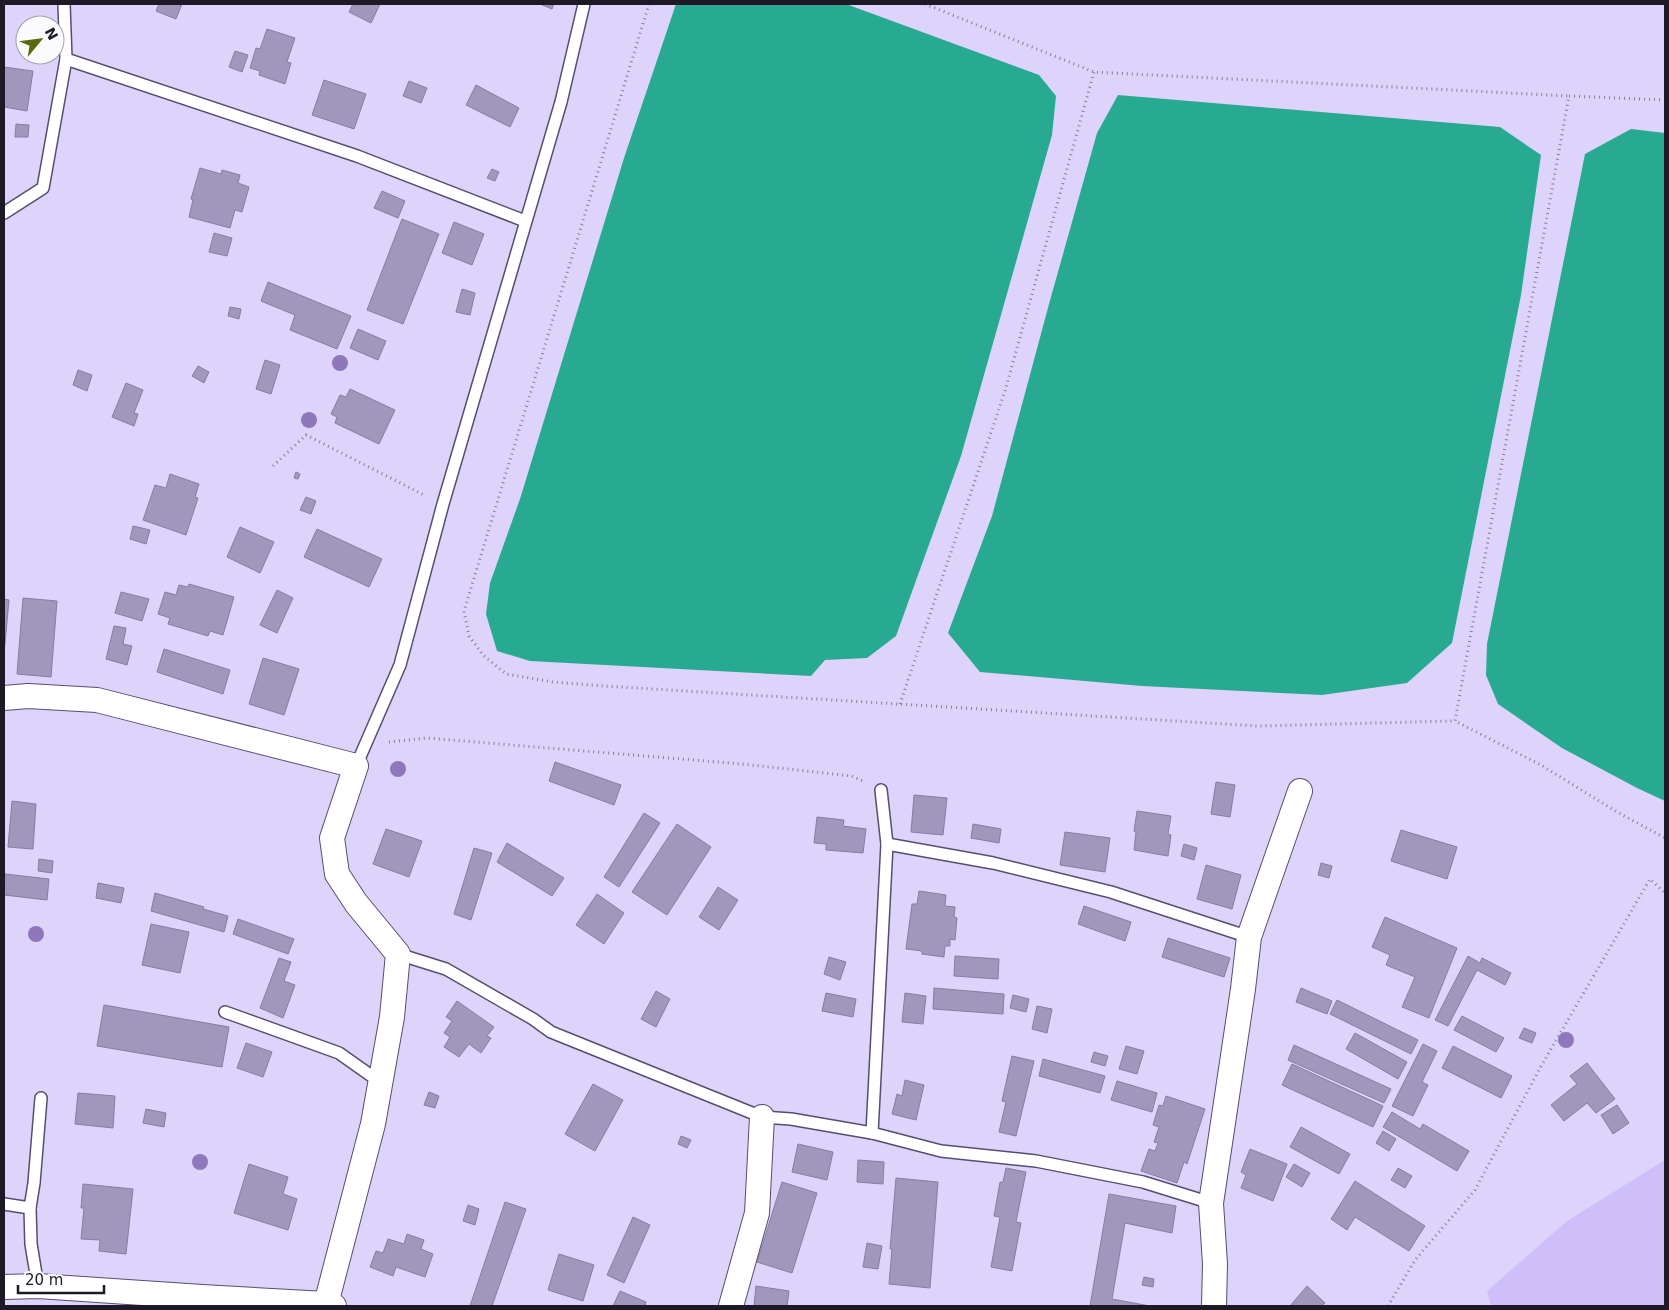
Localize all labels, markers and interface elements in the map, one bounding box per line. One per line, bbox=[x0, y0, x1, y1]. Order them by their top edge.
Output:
north arrow bbox=[15, 15, 65, 65]
text: N bbox=[42, 25, 61, 43]
scale bar bbox=[18, 1262, 104, 1294]
text: 20 m bbox=[25, 1271, 63, 1289]

